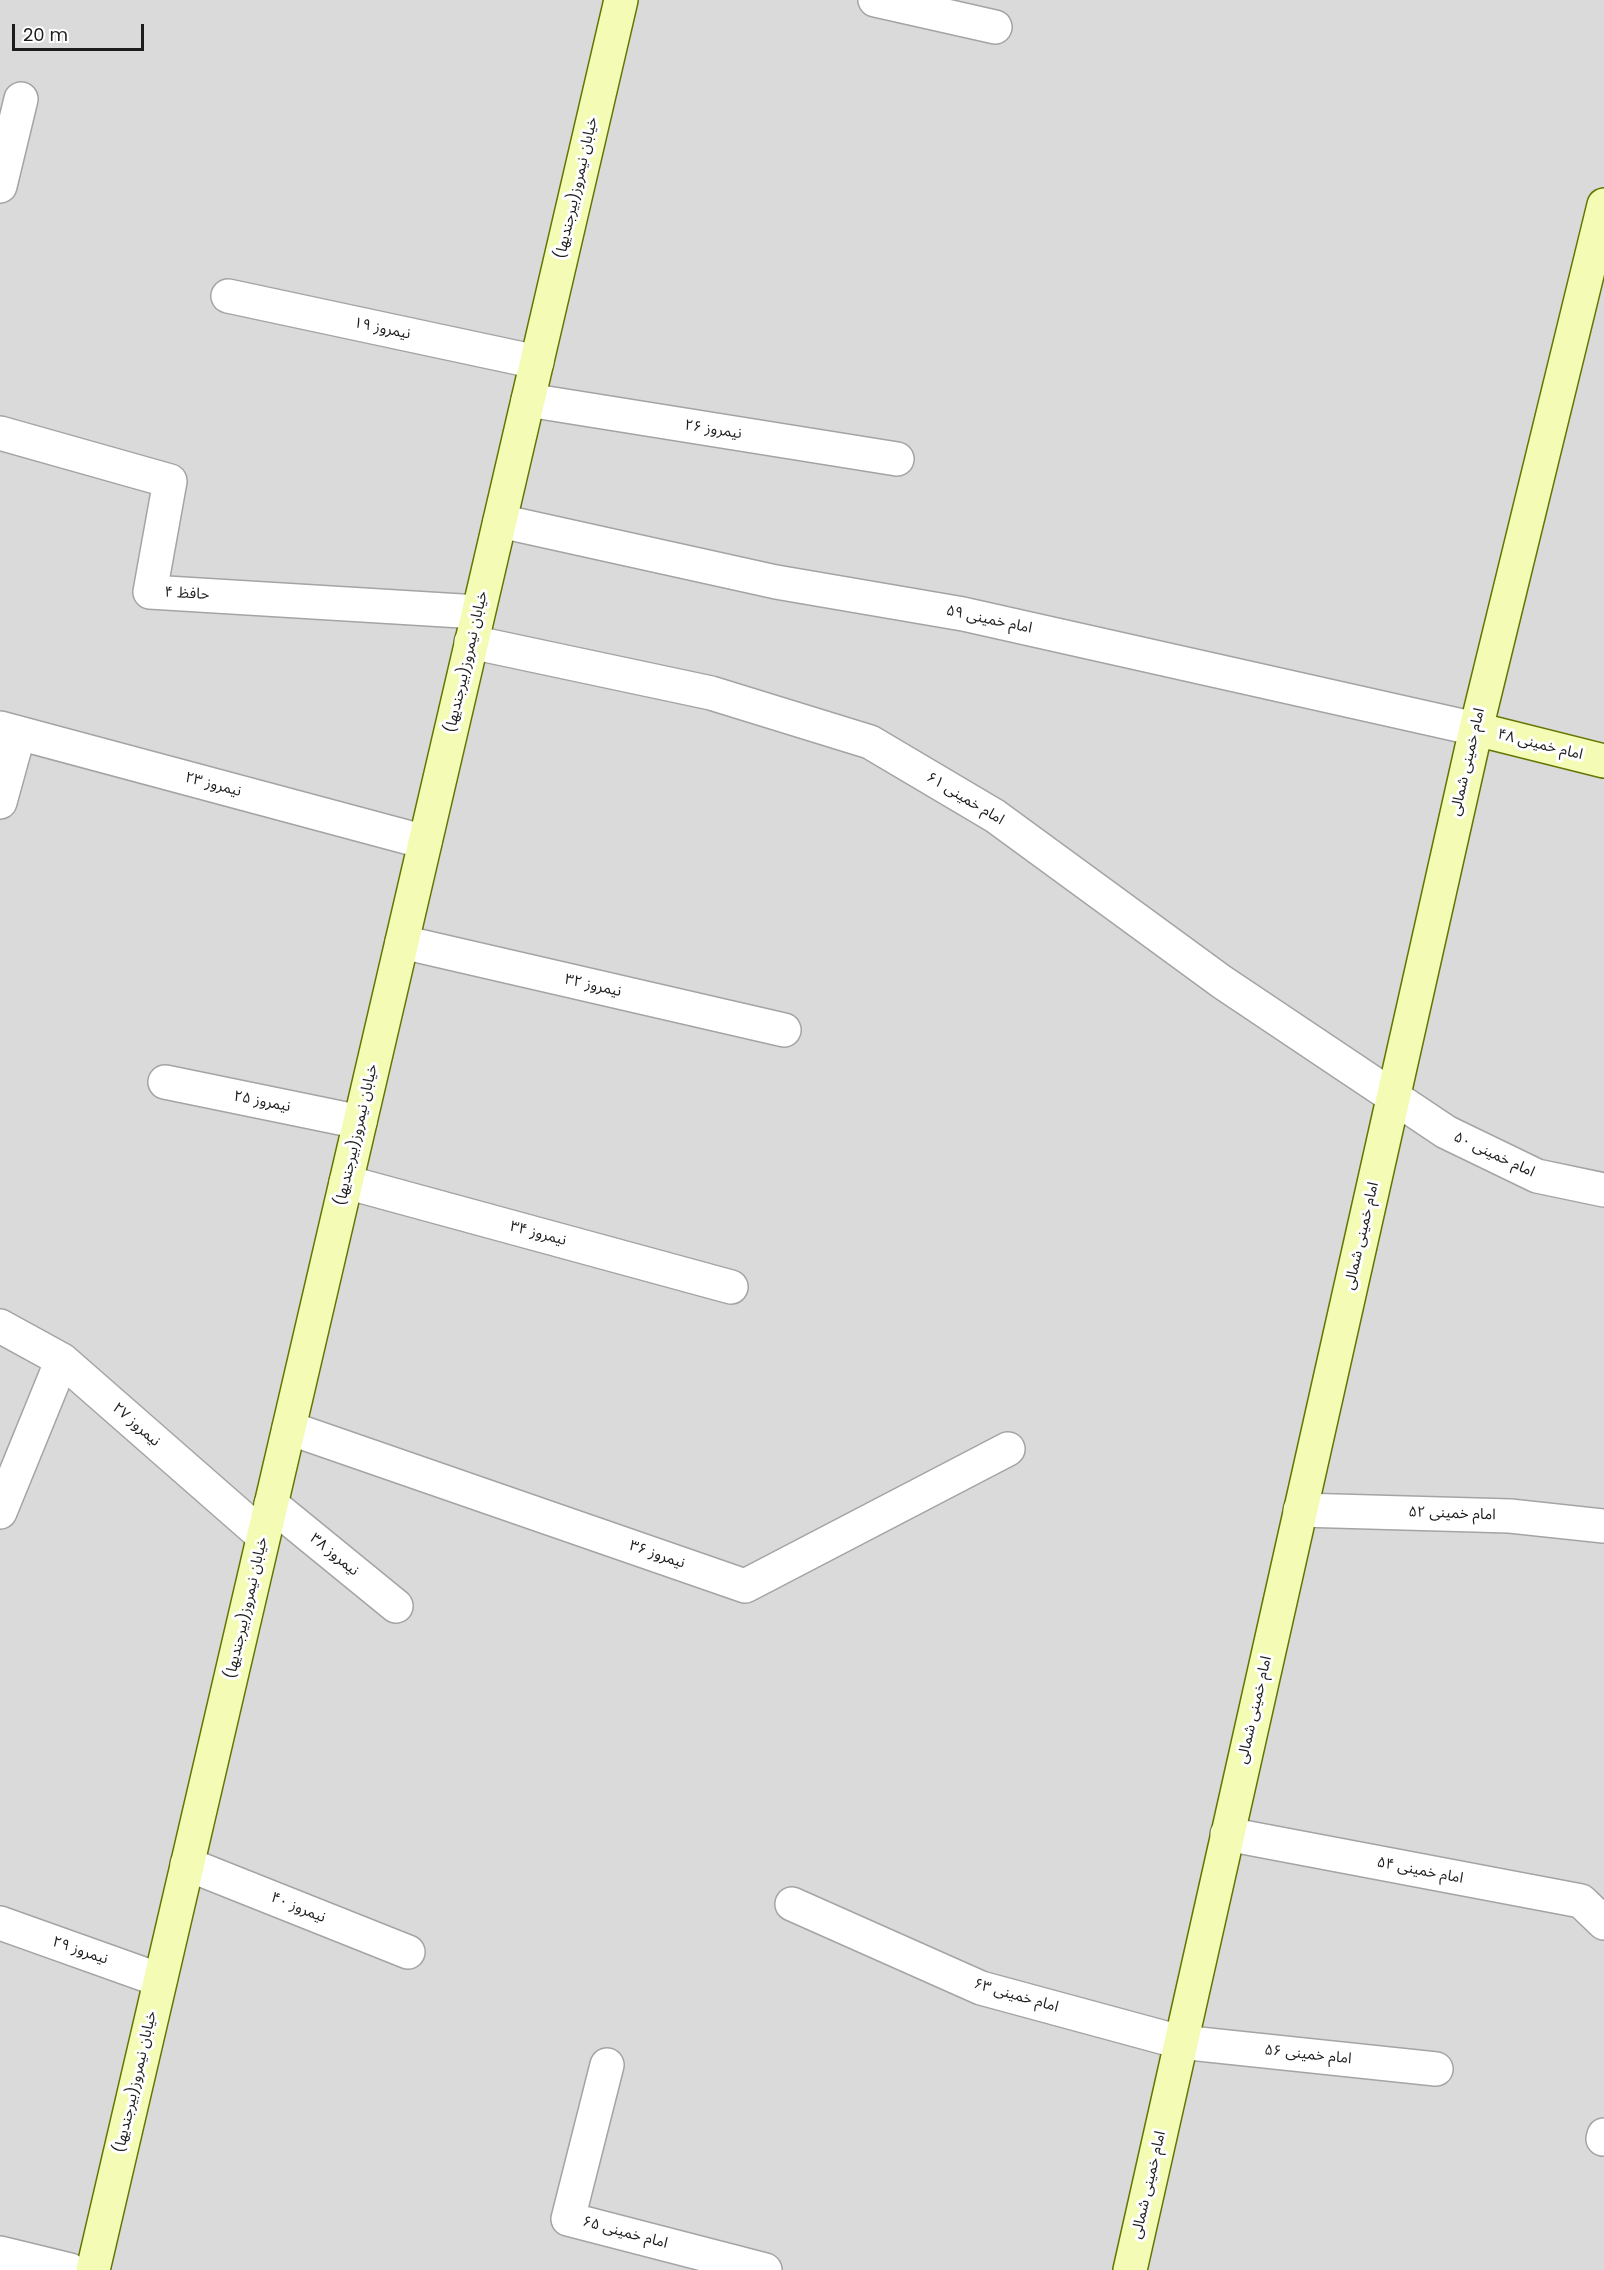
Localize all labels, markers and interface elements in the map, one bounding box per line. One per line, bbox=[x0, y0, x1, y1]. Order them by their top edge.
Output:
scale bar bbox=[15, 12, 147, 50]
text: 20 m bbox=[23, 22, 68, 47]
street label: خیابان نیمروز(بیرجندیها) bbox=[552, 115, 602, 261]
street label: نیمروز ۱۹ bbox=[352, 314, 412, 344]
street label: نیمروز ۲۶ bbox=[683, 417, 743, 443]
street label: حافظ ۴ bbox=[164, 584, 210, 604]
street label: خیابان نیمروز(بیرجندیها) bbox=[442, 589, 492, 735]
street label: امام خمینی ۵۹ bbox=[944, 602, 1034, 638]
street label: امام خمینی شمالی bbox=[1447, 706, 1489, 818]
street label: امام خمینی ۴۸ bbox=[1495, 726, 1585, 764]
street label: نیمروز ۲۳ bbox=[183, 769, 243, 801]
street label: امام خمینی ۶۱ bbox=[923, 769, 1007, 829]
street label: نیمروز ۳۲ bbox=[563, 971, 623, 1001]
street label: خیابان نیمروز(بیرجندیها) bbox=[332, 1062, 382, 1208]
street label: نیمروز ۲۵ bbox=[232, 1088, 292, 1116]
street label: امام خمینی ۵۰ bbox=[1451, 1128, 1537, 1182]
street label: امام خمینی شمالی bbox=[1341, 1180, 1383, 1292]
street label: نیمروز ۳۴ bbox=[508, 1218, 568, 1250]
street label: نیمروز ۲۷ bbox=[108, 1399, 164, 1451]
street label: امام خمینی ۵۲ bbox=[1408, 1503, 1496, 1525]
street label: نیمروز ۳۸ bbox=[306, 1530, 362, 1580]
street label: خیابان نیمروز(بیرجندیها) bbox=[222, 1535, 272, 1681]
street label: نیمروز ۳۶ bbox=[627, 1537, 687, 1573]
street label: امام خمینی شمالی bbox=[1234, 1654, 1276, 1766]
street label: امام خمینی ۵۴ bbox=[1375, 1854, 1465, 1888]
street label: نیمروز ۴۰ bbox=[268, 1889, 328, 1927]
street label: نیمروز ۲۹ bbox=[50, 1933, 110, 1969]
street label: امام خمینی ۶۳ bbox=[971, 1975, 1061, 2017]
street label: خیابان نیمروز(بیرجندیها) bbox=[111, 2009, 161, 2155]
street label: امام خمینی ۵۶ bbox=[1264, 2041, 1352, 2069]
street label: امام خمینی شمالی bbox=[1128, 2129, 1170, 2241]
street label: امام خمینی ۶۵ bbox=[580, 2213, 670, 2253]

